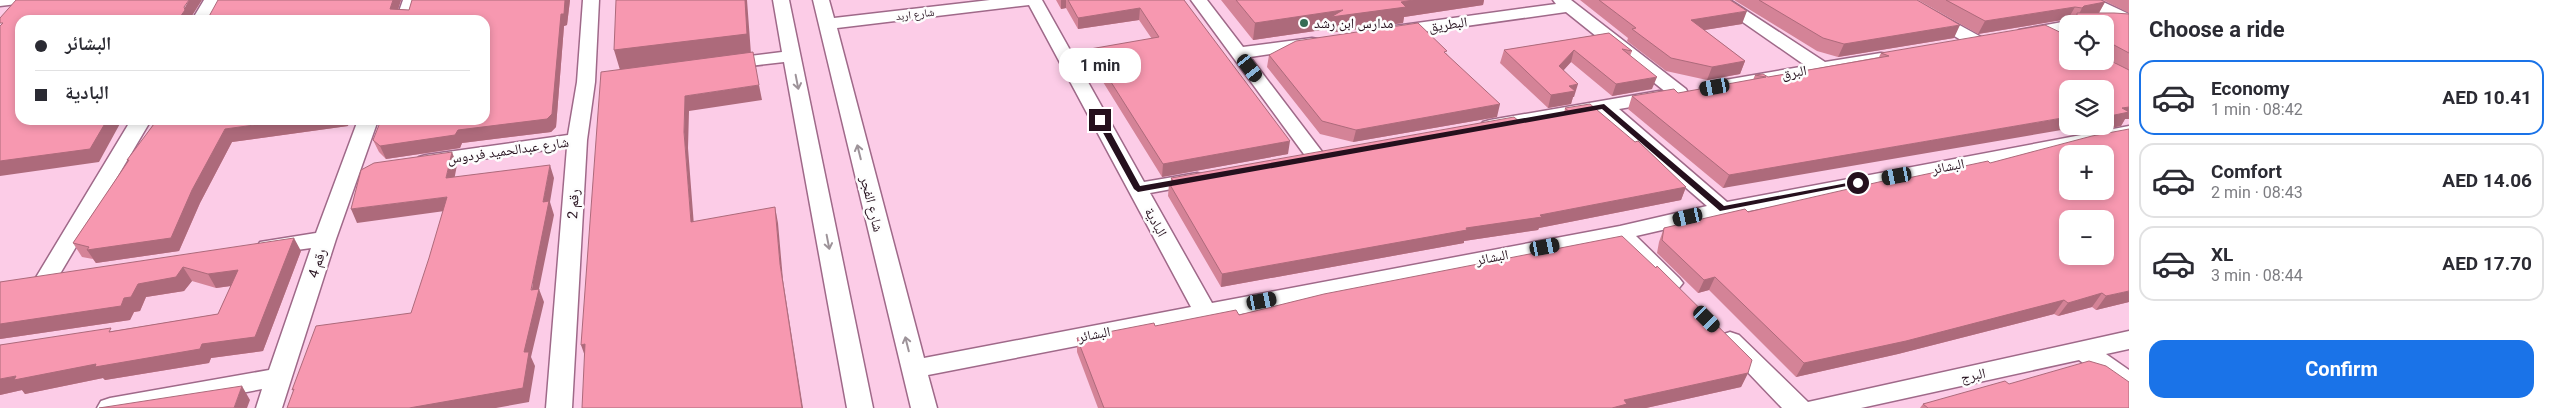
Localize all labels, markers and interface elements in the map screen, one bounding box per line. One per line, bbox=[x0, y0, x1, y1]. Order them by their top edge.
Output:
street label: شارع اربد bbox=[895, 6, 935, 23]
street label: البطريق bbox=[1428, 13, 1469, 37]
place label: مدارس ابن رشد bbox=[1314, 15, 1394, 32]
map controls bbox=[2059, 15, 2114, 265]
button: locate bbox=[2059, 15, 2114, 70]
marker: مدارس ابن رشد bbox=[1298, 17, 1310, 29]
text: Choose a ride bbox=[2149, 17, 2285, 42]
text: البشائر bbox=[65, 32, 112, 55]
callout: 1 min bbox=[1059, 48, 1141, 82]
car bbox=[1234, 52, 1265, 84]
text: 1 min bbox=[1080, 56, 1120, 75]
street label: البرق bbox=[1780, 62, 1808, 83]
one-way arrow bbox=[793, 74, 802, 90]
icon: car bbox=[2151, 75, 2196, 120]
car bbox=[1698, 77, 1731, 97]
text: Economy bbox=[2211, 77, 2290, 100]
button: layers bbox=[2059, 80, 2114, 135]
text: البادية bbox=[65, 81, 109, 104]
text: AED 10.41 bbox=[2442, 86, 2532, 109]
text: 1 min · 08:42 bbox=[2211, 100, 2303, 119]
route end bbox=[1089, 109, 1111, 131]
street label: شارع عبدالحميد فردوس bbox=[446, 134, 570, 168]
one-way arrow bbox=[854, 145, 863, 161]
button: + bbox=[2059, 145, 2114, 200]
street label: البشائر bbox=[1929, 155, 1966, 178]
icon: car bbox=[2151, 158, 2196, 203]
text: Comfort bbox=[2211, 160, 2282, 183]
car bbox=[1880, 166, 1913, 186]
text: AED 14.06 bbox=[2442, 169, 2532, 192]
route start bbox=[1847, 172, 1869, 194]
street label: شارع الفجر bbox=[855, 174, 887, 234]
text: 2 min · 08:43 bbox=[2211, 183, 2303, 202]
street label: رقم 2 bbox=[564, 188, 584, 220]
street label: البادية bbox=[1141, 205, 1170, 240]
car bbox=[1671, 206, 1704, 228]
button: − bbox=[2059, 210, 2114, 265]
one-way arrow bbox=[823, 233, 833, 249]
car bbox=[1528, 237, 1561, 257]
icon: car bbox=[2151, 241, 2196, 286]
text: XL bbox=[2211, 243, 2233, 266]
street label: رقم 4 bbox=[305, 246, 331, 280]
street label: البشائر bbox=[1473, 246, 1510, 269]
text: AED 17.70 bbox=[2442, 252, 2532, 275]
text: 3 min · 08:44 bbox=[2211, 266, 2303, 285]
car bbox=[1245, 291, 1278, 311]
car bbox=[1691, 303, 1722, 335]
street label: البشائر bbox=[1075, 323, 1112, 346]
one-way arrow bbox=[902, 336, 911, 352]
button: Confirm bbox=[2149, 340, 2534, 398]
street label: البرج bbox=[1959, 365, 1987, 387]

